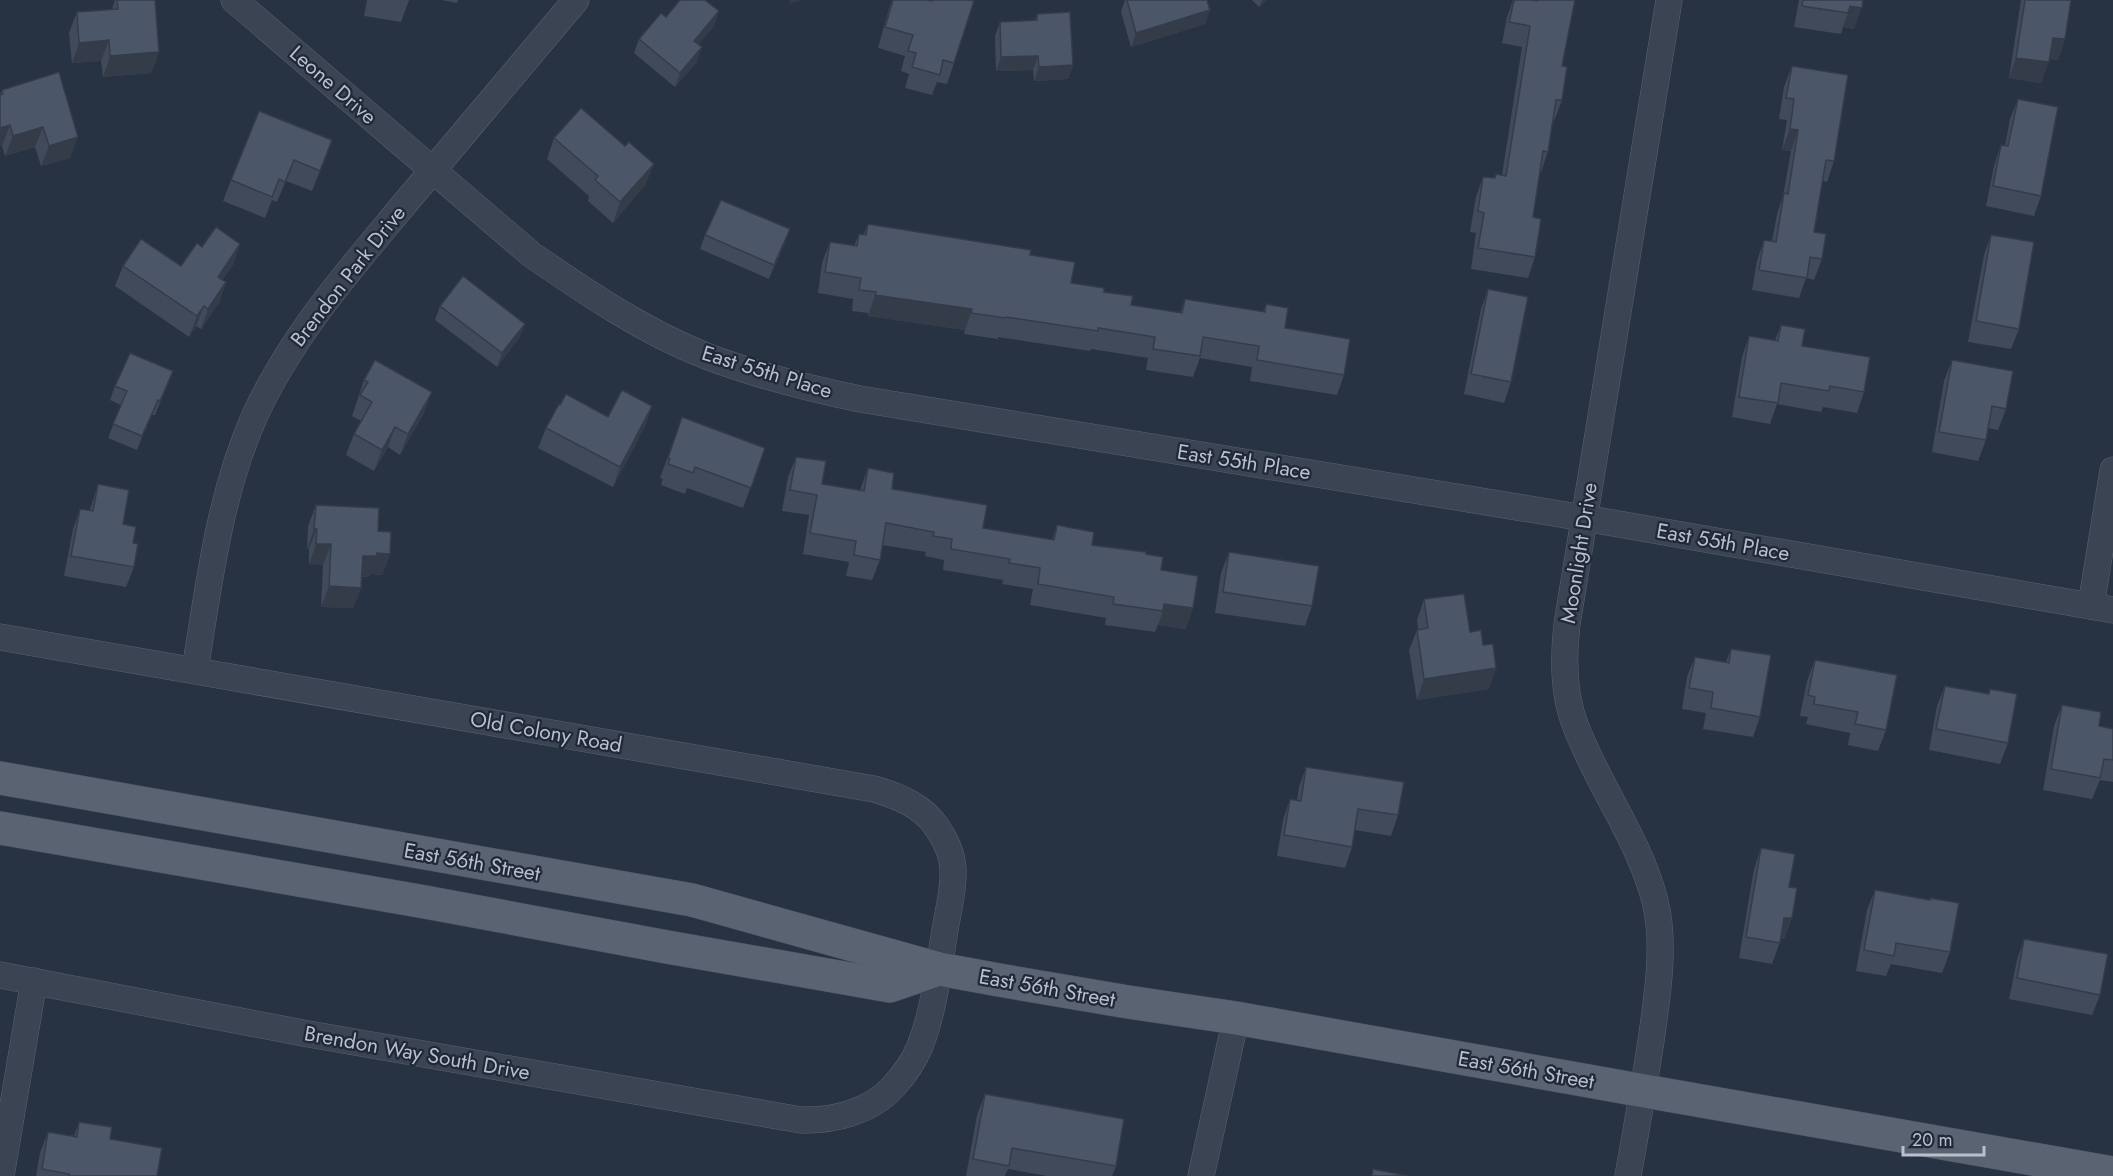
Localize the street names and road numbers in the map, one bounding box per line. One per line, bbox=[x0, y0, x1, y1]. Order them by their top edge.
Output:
street label: Leone Drive bbox=[283, 39, 383, 131]
street label: Brendon Park Drive bbox=[283, 199, 413, 353]
street label: East 55th Place bbox=[698, 338, 836, 406]
street label: East 55th Place bbox=[1175, 437, 1313, 487]
street label: Moonlight Drive bbox=[1553, 480, 1605, 626]
street label: East 55th Place bbox=[1654, 516, 1792, 569]
street label: Old Colony Road bbox=[468, 704, 624, 760]
street label: East 56th Street bbox=[402, 835, 542, 889]
street label: East 56th Street bbox=[977, 961, 1117, 1015]
street label: Brendon Way South Drive bbox=[302, 1018, 532, 1088]
street label: East 56th Street bbox=[1456, 1043, 1596, 1097]

